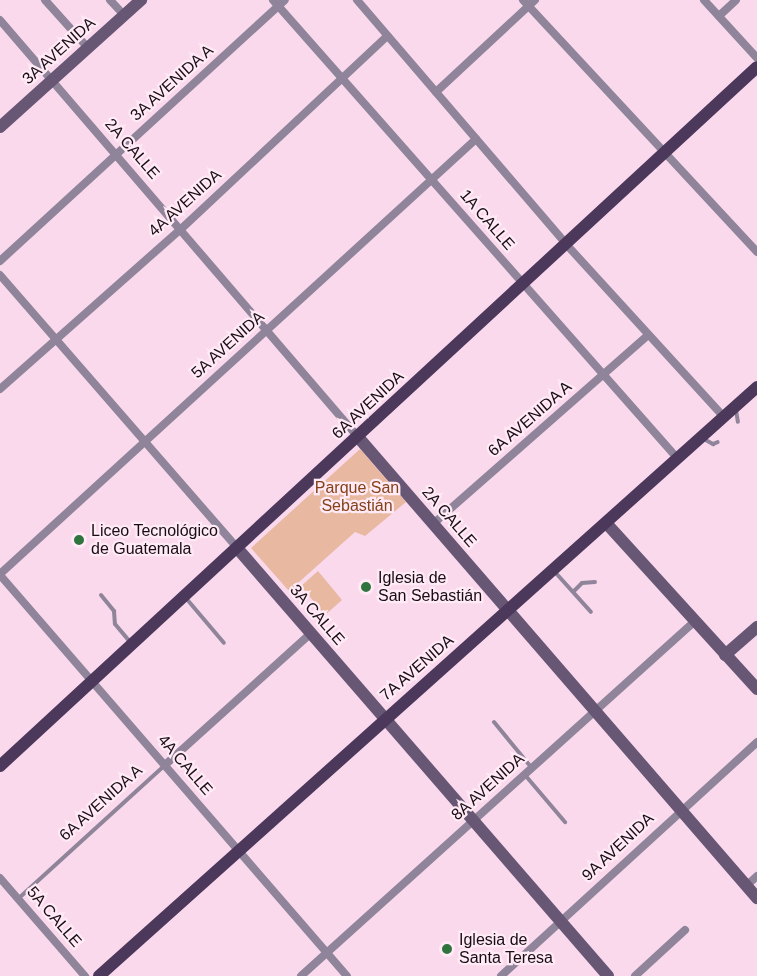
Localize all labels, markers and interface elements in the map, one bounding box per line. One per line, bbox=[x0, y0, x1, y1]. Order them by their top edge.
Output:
street label: 3A AVENIDA bbox=[18, 13, 100, 89]
street label: 3A AVENIDA A bbox=[125, 40, 219, 126]
street label: 2A CALLE bbox=[100, 115, 164, 183]
street label: 4A AVENIDA bbox=[144, 165, 226, 241]
street label: 1A CALLE bbox=[455, 186, 519, 254]
street label: 5A AVENIDA bbox=[187, 307, 269, 383]
street label: 6A AVENIDA bbox=[327, 366, 409, 444]
street label: 6A AVENIDA A bbox=[483, 376, 577, 462]
park label: Parque San Sebastián bbox=[315, 478, 399, 516]
street label: 2A CALLE bbox=[417, 483, 481, 551]
place label: Liceo Tecnológico de Guatemala bbox=[91, 521, 218, 559]
marker: Liceo Tecnológico de Guatemala bbox=[72, 533, 86, 547]
place label: Iglesia de San Sebastián bbox=[378, 568, 482, 606]
marker: Iglesia de San Sebastián bbox=[359, 580, 373, 594]
street label: 3A CALLE bbox=[285, 581, 349, 649]
street label: 7A AVENIDA bbox=[376, 630, 458, 706]
street label: 4A CALLE bbox=[153, 731, 217, 799]
street label: 8A AVENIDA bbox=[447, 749, 529, 825]
street label: 6A AVENIDA A bbox=[54, 760, 148, 846]
street label: 9A AVENIDA bbox=[577, 808, 659, 886]
street label: 5A CALLE bbox=[22, 883, 86, 951]
place label: Iglesia de Santa Teresa bbox=[459, 930, 553, 968]
marker: Iglesia de Santa Teresa bbox=[440, 942, 454, 956]

